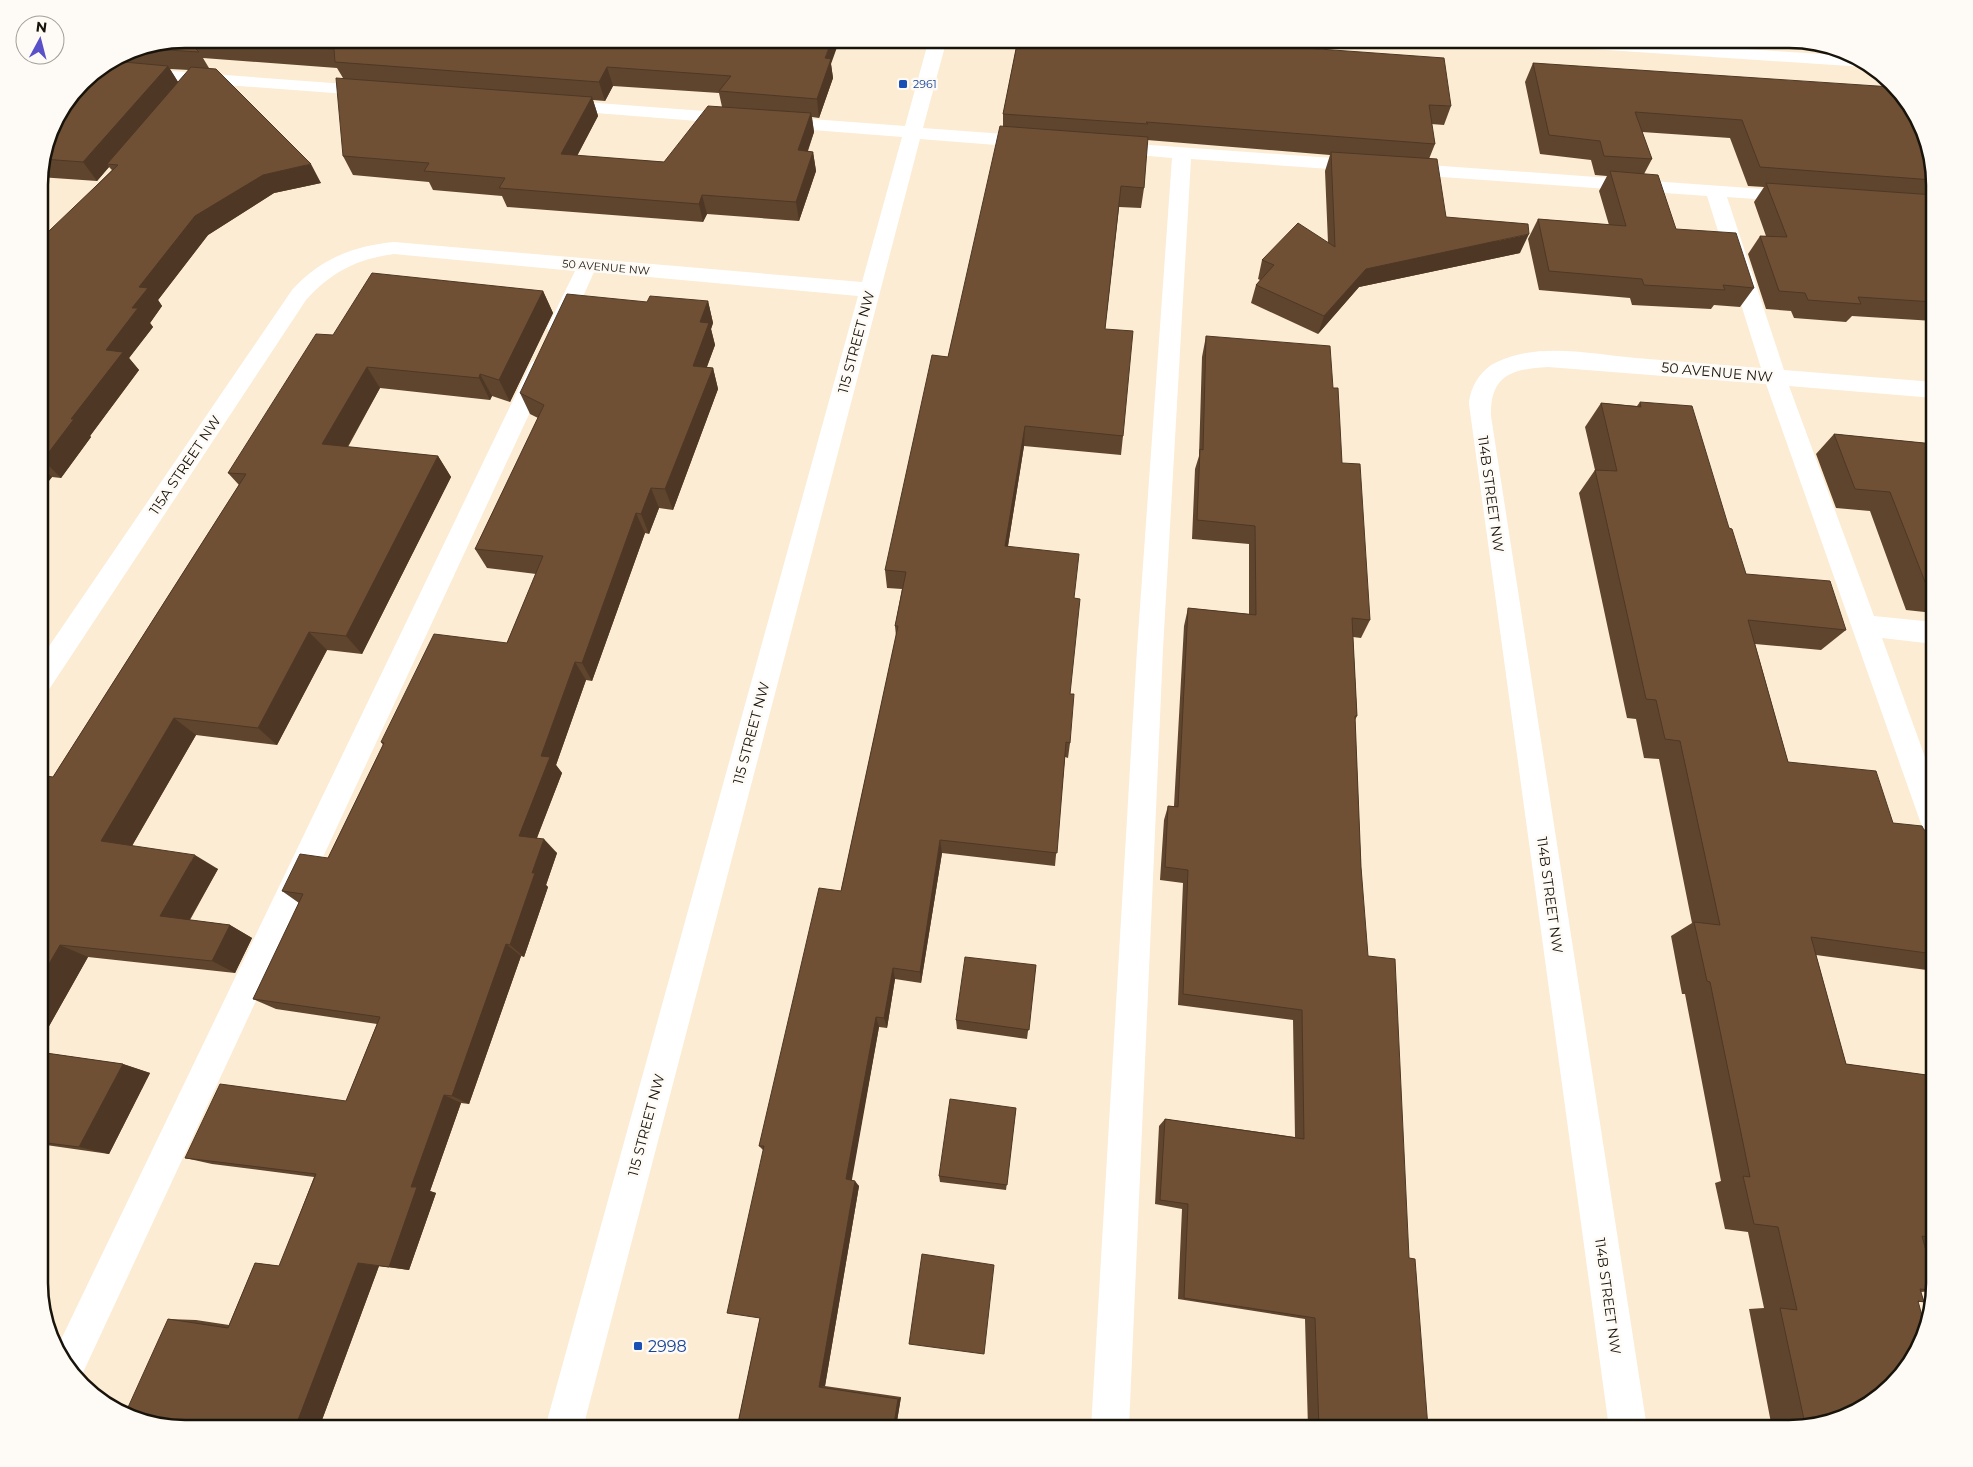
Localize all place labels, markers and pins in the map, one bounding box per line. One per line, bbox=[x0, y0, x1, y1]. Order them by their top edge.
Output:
place label: 2961 bbox=[913, 77, 937, 91]
marker: 2961 bbox=[897, 78, 909, 90]
place label: 2998 bbox=[648, 1337, 687, 1356]
marker: 2998 bbox=[632, 1340, 644, 1352]

